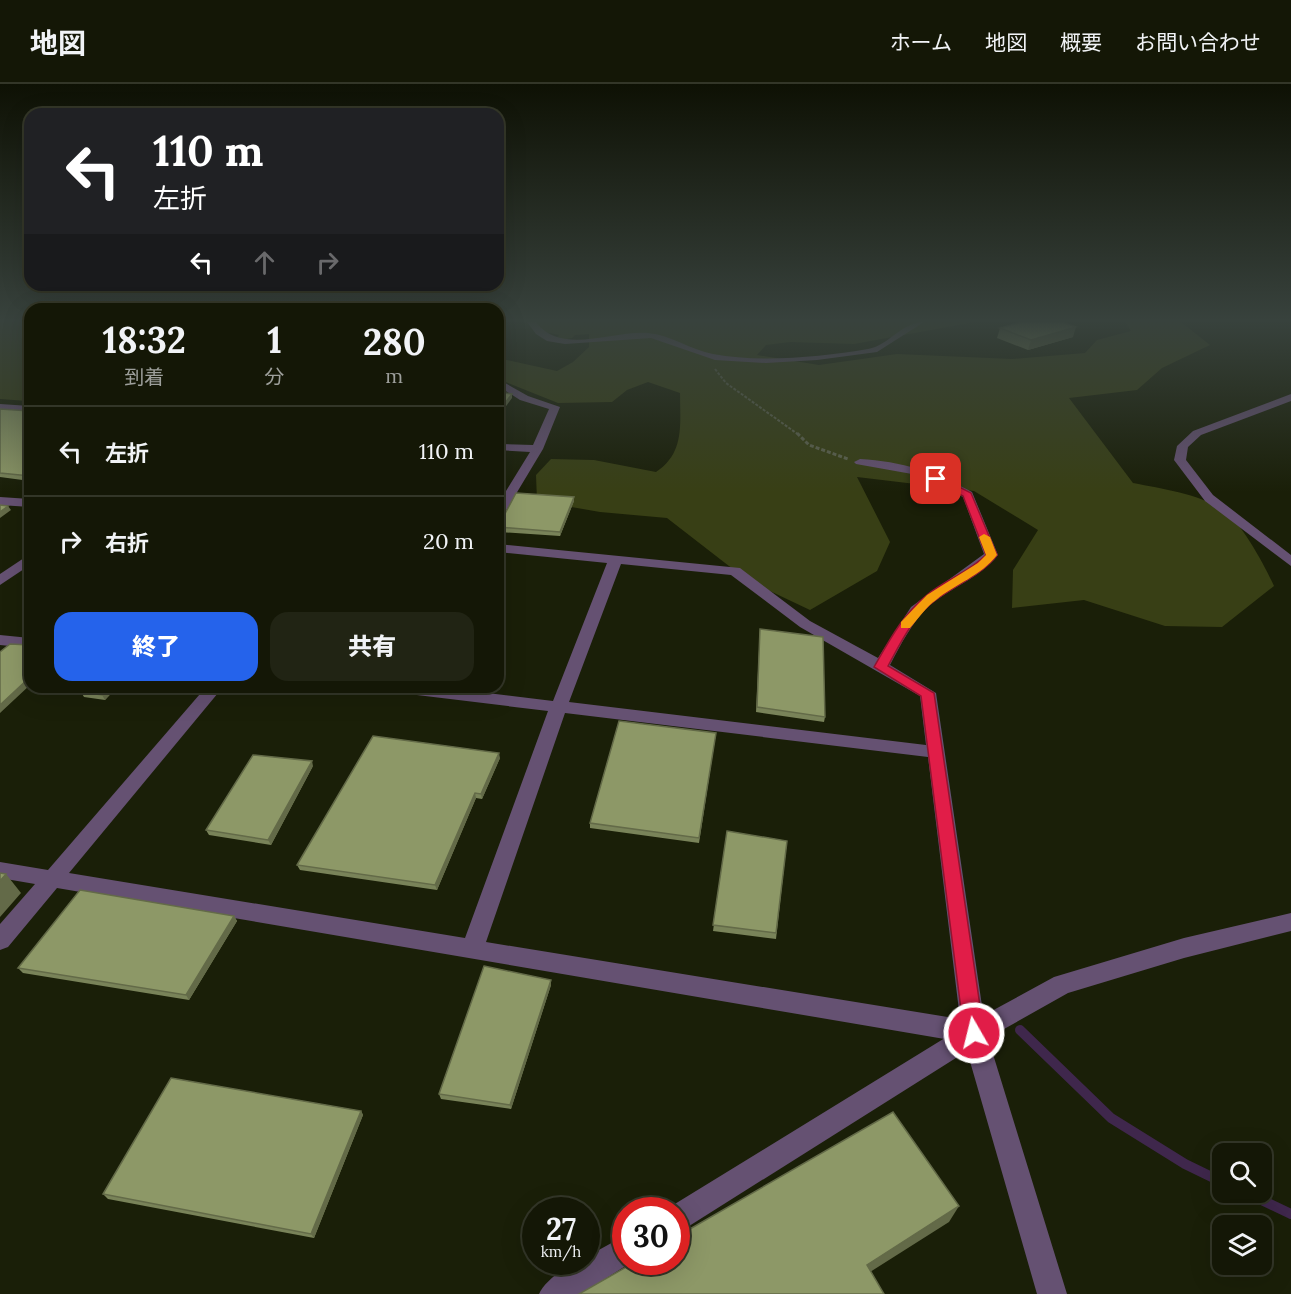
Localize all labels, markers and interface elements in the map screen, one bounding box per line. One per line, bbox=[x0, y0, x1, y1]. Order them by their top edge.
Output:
text: 地図 bbox=[30, 25, 86, 61]
text: ホーム bbox=[890, 29, 952, 56]
text: 地図 bbox=[985, 29, 1027, 56]
text: 概要 bbox=[1060, 29, 1102, 56]
text: お問い合わせ bbox=[1135, 29, 1261, 56]
text: 110 m bbox=[153, 124, 264, 178]
icon: left bbox=[54, 132, 132, 210]
text: 左折 bbox=[153, 181, 207, 215]
icon: left bbox=[185, 246, 218, 279]
icon: ahead bbox=[248, 246, 281, 279]
icon: right bbox=[311, 246, 344, 279]
text: 18:32 bbox=[102, 317, 186, 363]
text: 1 bbox=[267, 317, 282, 363]
text: 280 bbox=[363, 319, 426, 365]
text: m bbox=[385, 363, 403, 388]
text: 到着 bbox=[124, 364, 164, 389]
text: 分 bbox=[264, 364, 284, 389]
icon: left bbox=[54, 435, 87, 468]
text: 110 m bbox=[419, 437, 474, 465]
text: 左折 bbox=[105, 439, 149, 467]
pin bbox=[910, 453, 961, 504]
icon: arrive bbox=[919, 462, 952, 495]
icon: right bbox=[54, 525, 87, 558]
text: 20 m bbox=[423, 527, 474, 555]
text: 右折 bbox=[105, 529, 149, 557]
button: 終了 bbox=[54, 612, 258, 681]
button: 共有 bbox=[270, 612, 474, 681]
position arrow bbox=[942, 1001, 1006, 1065]
map controls bbox=[1212, 1143, 1272, 1275]
button: search bbox=[1212, 1143, 1272, 1203]
speed limit sign: 30 bbox=[612, 1197, 690, 1275]
text: 27 bbox=[546, 1210, 576, 1248]
button: layers bbox=[1212, 1215, 1272, 1275]
text: km/h bbox=[541, 1242, 581, 1261]

